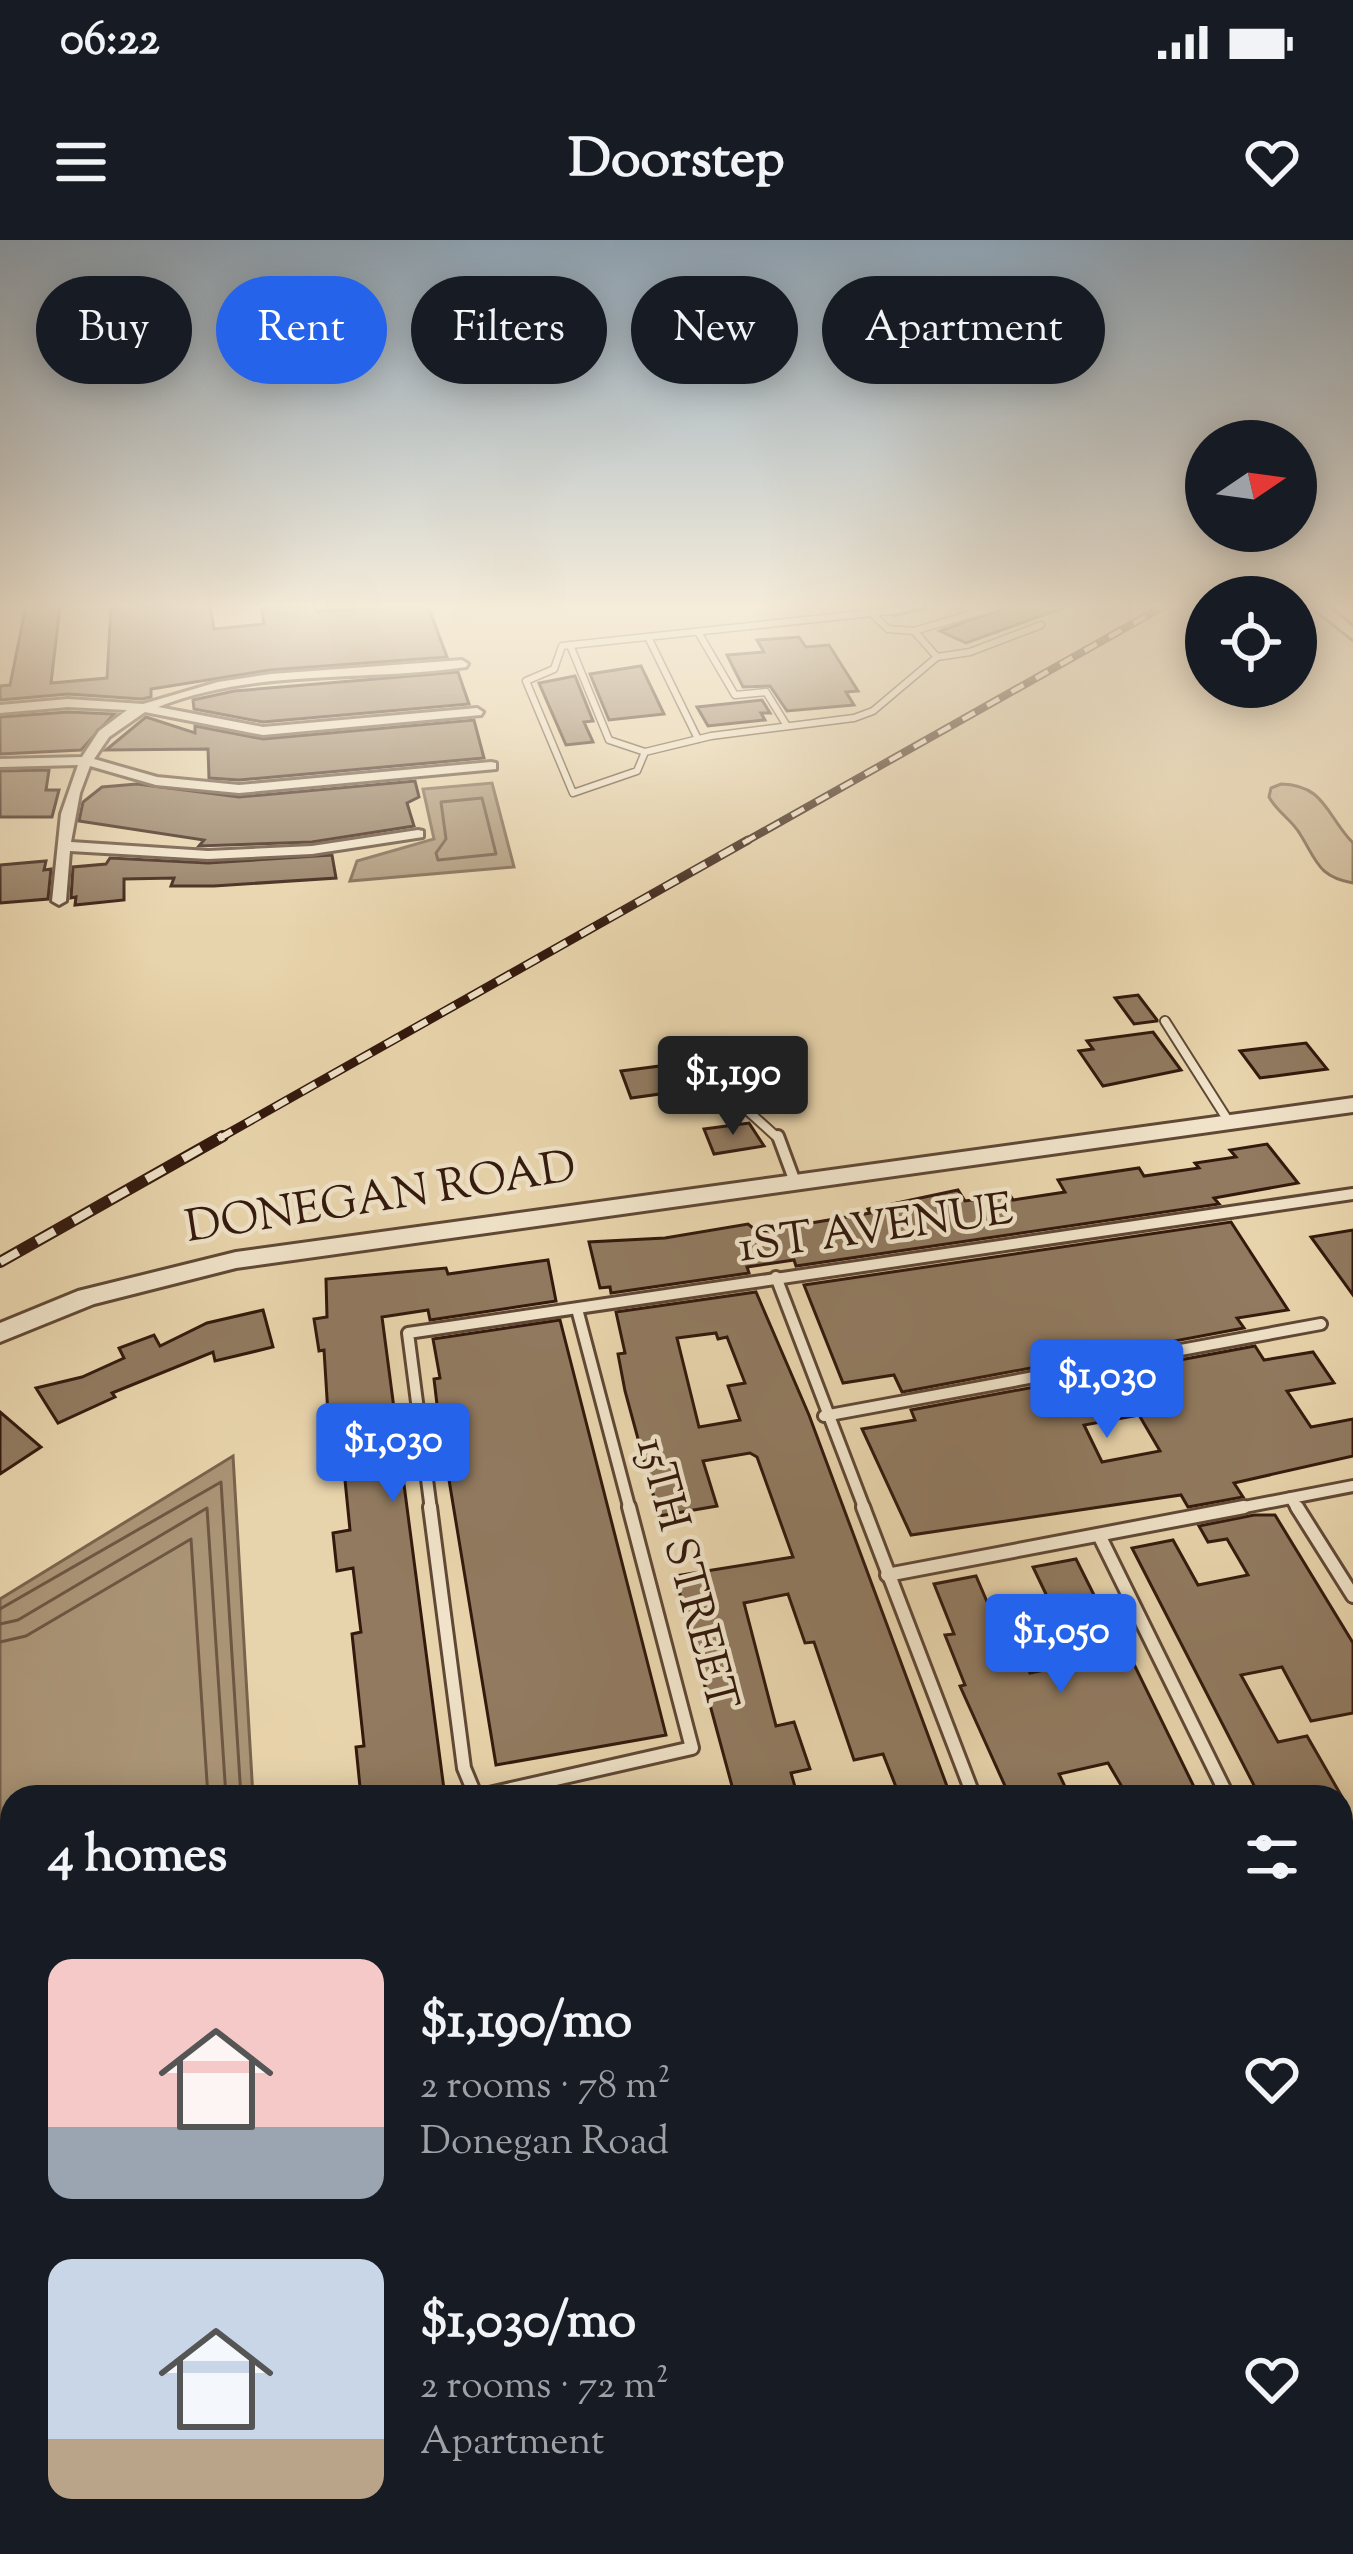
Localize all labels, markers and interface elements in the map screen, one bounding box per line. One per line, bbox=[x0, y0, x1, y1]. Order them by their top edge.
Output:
text: 06:22 bbox=[60, 10, 160, 75]
text: Doorstep bbox=[568, 123, 785, 201]
icon: menu bbox=[48, 129, 114, 195]
icon: heart bbox=[1239, 129, 1305, 195]
chip: Buy bbox=[36, 276, 192, 384]
chip: Rent bbox=[216, 276, 387, 384]
chip: Filters bbox=[411, 276, 607, 384]
chip: New bbox=[631, 276, 798, 384]
chip: Apartment bbox=[822, 276, 1105, 384]
north arrow bbox=[1185, 420, 1317, 552]
map controls bbox=[1185, 420, 1317, 708]
button: locate bbox=[1185, 576, 1317, 708]
pin: $1,190 bbox=[635, 1036, 831, 1138]
text: $1,190 bbox=[685, 1047, 781, 1103]
street label: DONEGAN ROAD bbox=[181, 1137, 581, 1263]
street label: 1ST AVENUE bbox=[734, 1180, 1018, 1282]
pin: $1,030 bbox=[1009, 1339, 1205, 1441]
text: $1,030 bbox=[1057, 1350, 1157, 1406]
pin: $1,030 bbox=[295, 1403, 491, 1505]
text: $1,030 bbox=[343, 1414, 443, 1470]
street label: 15TH STREET bbox=[616, 1431, 752, 1719]
pin: $1,050 bbox=[963, 1594, 1159, 1696]
text: $1,050 bbox=[1012, 1605, 1110, 1661]
text: 4 homes bbox=[48, 1821, 227, 1894]
icon: filters bbox=[1239, 1824, 1305, 1890]
text: $1,190/mo bbox=[420, 1987, 632, 2060]
icon: home bbox=[144, 2007, 288, 2151]
icon: heart bbox=[1239, 2046, 1305, 2112]
text: 2 rooms · 78 m² bbox=[420, 2060, 671, 2116]
text: Donegan Road bbox=[420, 2116, 669, 2172]
text: $1,030/mo bbox=[420, 2287, 636, 2360]
icon: home bbox=[144, 2307, 288, 2451]
icon: heart bbox=[1239, 2346, 1305, 2412]
text: 2 rooms · 72 m² bbox=[420, 2360, 669, 2416]
text: Apartment bbox=[420, 2416, 604, 2472]

